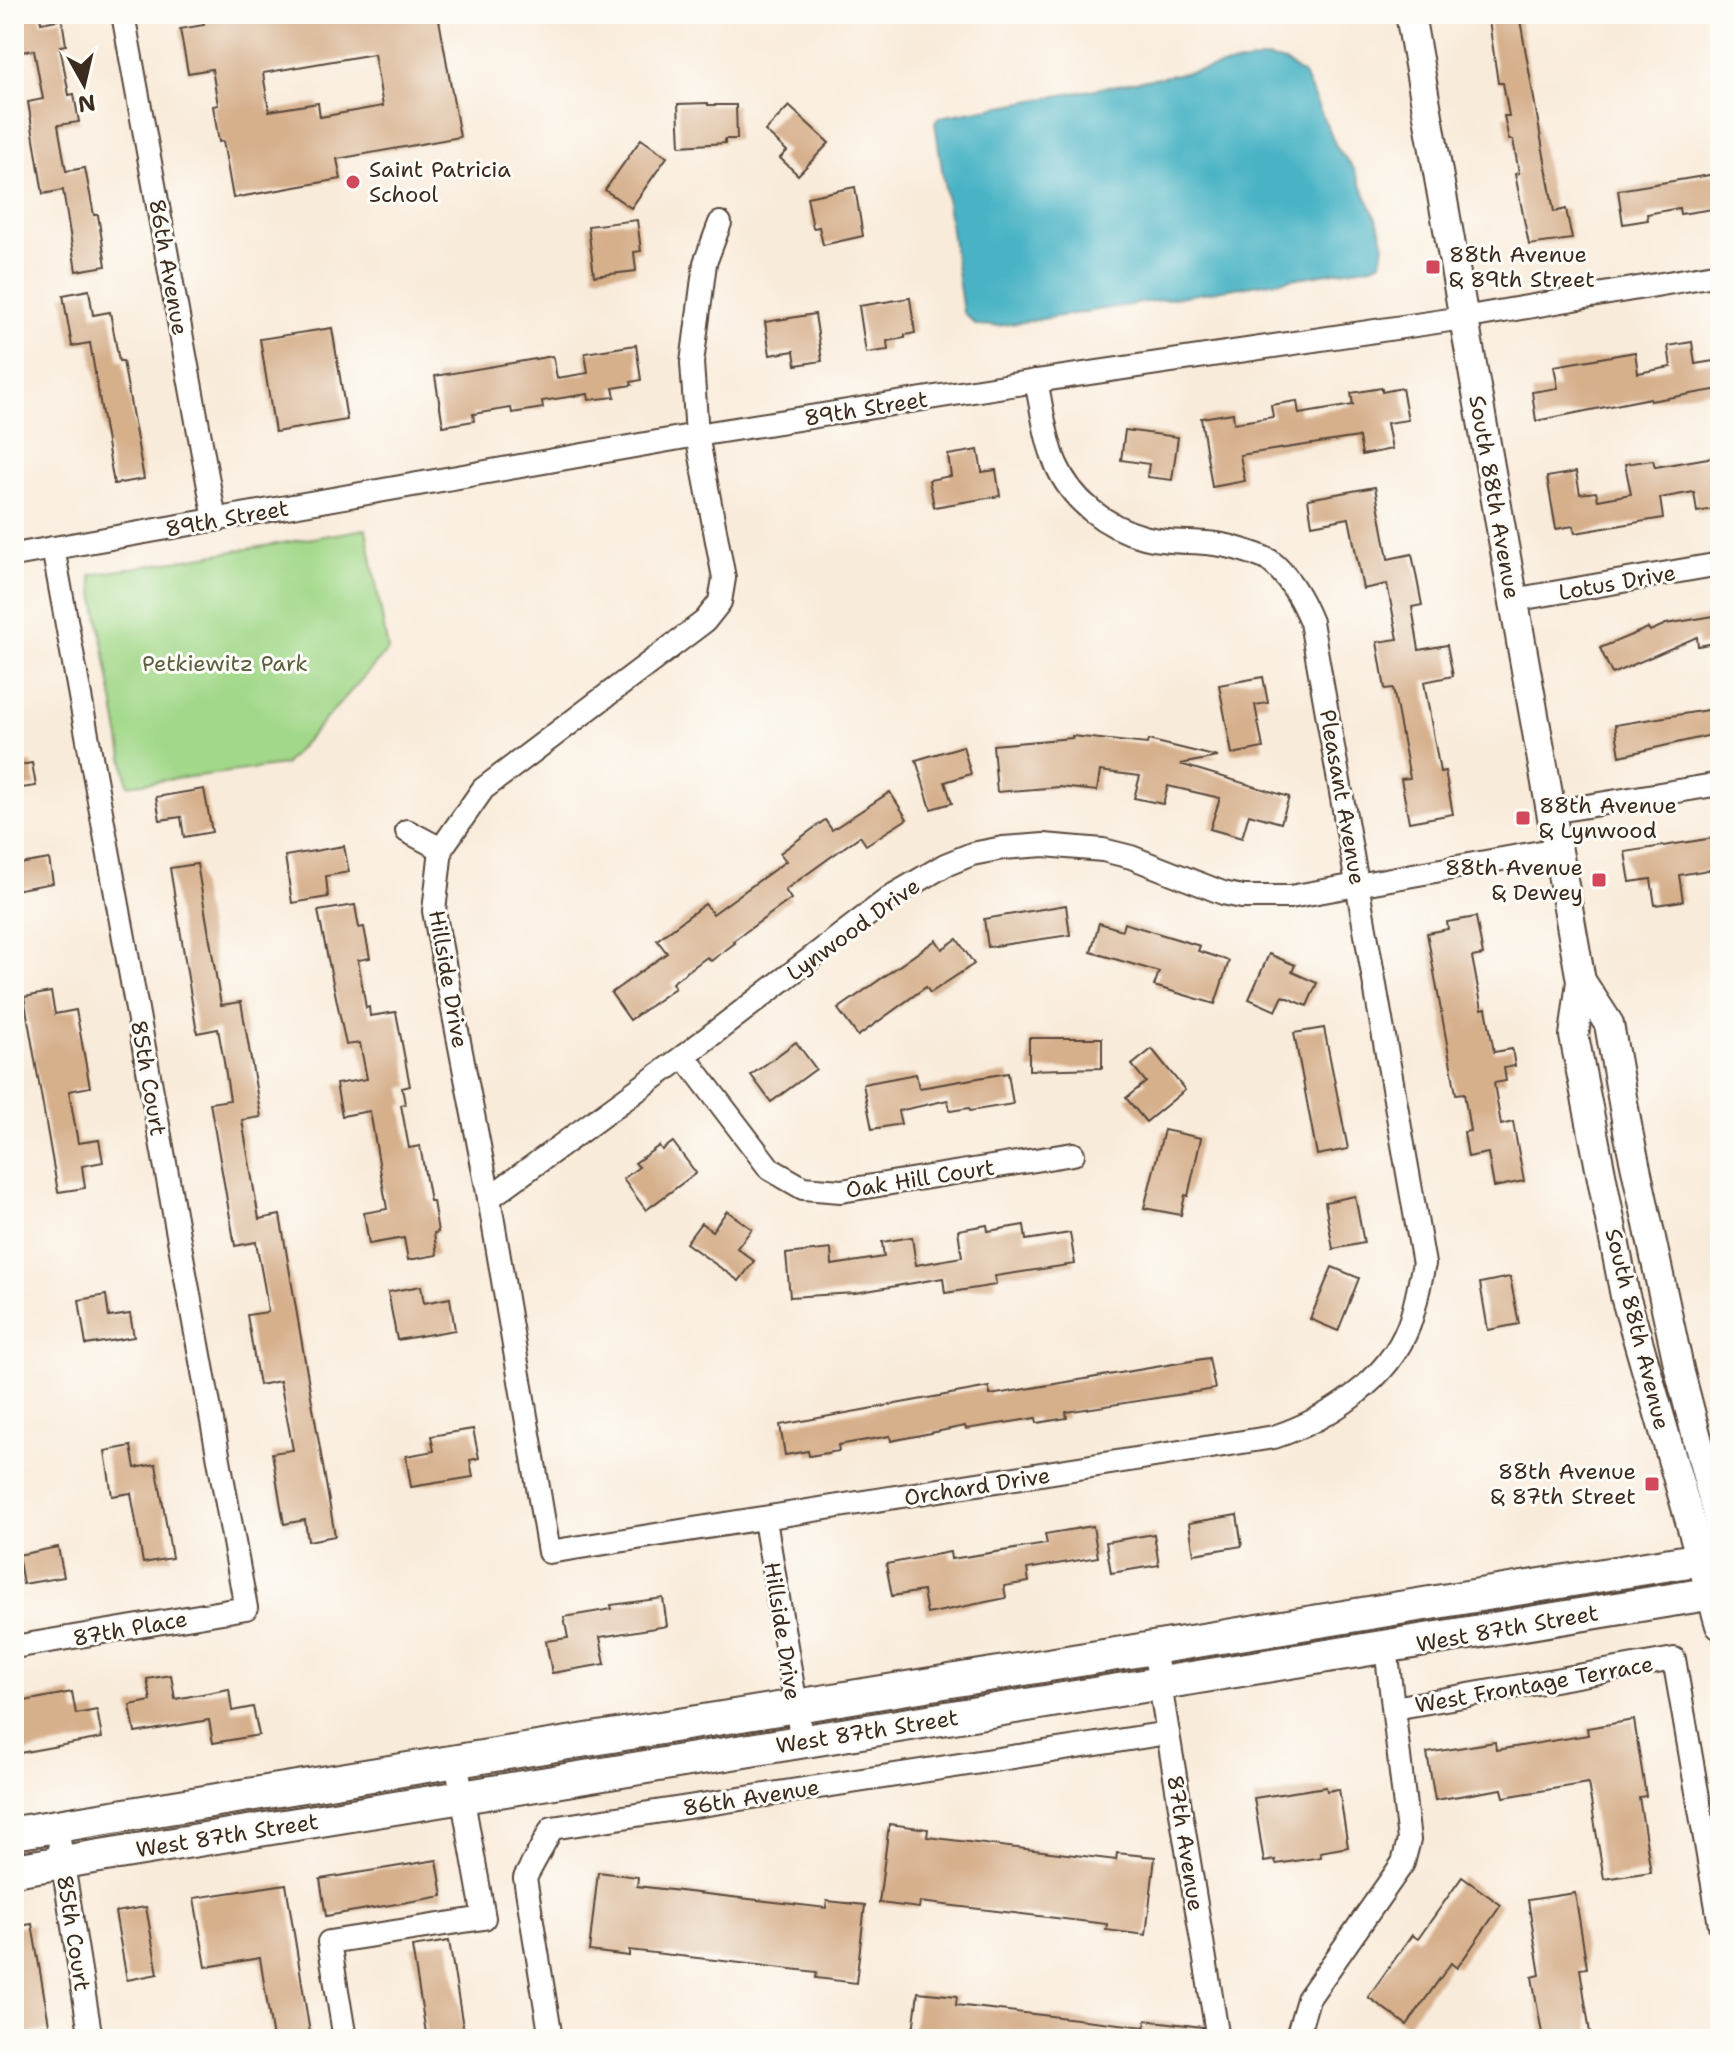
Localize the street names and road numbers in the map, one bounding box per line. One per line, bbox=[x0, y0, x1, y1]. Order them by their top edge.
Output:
street label: 86th Avenue bbox=[142, 197, 195, 337]
street label: 89th Street bbox=[802, 384, 930, 433]
street label: South 88th Avenue bbox=[1462, 393, 1527, 601]
street label: 89th Street bbox=[163, 493, 291, 544]
street label: Lotus Drive bbox=[1556, 558, 1678, 607]
street label: Pleasant Avenue bbox=[1313, 707, 1372, 887]
street label: Lynwood Drive bbox=[781, 871, 926, 988]
street label: Hillside Drive bbox=[422, 908, 475, 1050]
street label: 85th Court bbox=[124, 1018, 173, 1138]
street label: Oak Hill Court bbox=[844, 1152, 997, 1205]
street label: South 88th Avenue bbox=[1598, 1225, 1677, 1433]
street label: Orchard Drive bbox=[902, 1461, 1052, 1512]
street label: Hillside Drive bbox=[757, 1560, 808, 1702]
street label: West 87th Street bbox=[1414, 1598, 1600, 1659]
street label: 87th Place bbox=[71, 1604, 190, 1653]
street label: West Frontage Terrace bbox=[1413, 1649, 1655, 1720]
street label: West 87th Street bbox=[774, 1703, 960, 1760]
street label: 86th Avenue bbox=[681, 1772, 821, 1823]
street label: 87th Avenue bbox=[1160, 1773, 1211, 1913]
street label: West 87th Street bbox=[134, 1807, 320, 1864]
street label: 85th Court bbox=[50, 1873, 97, 1993]

